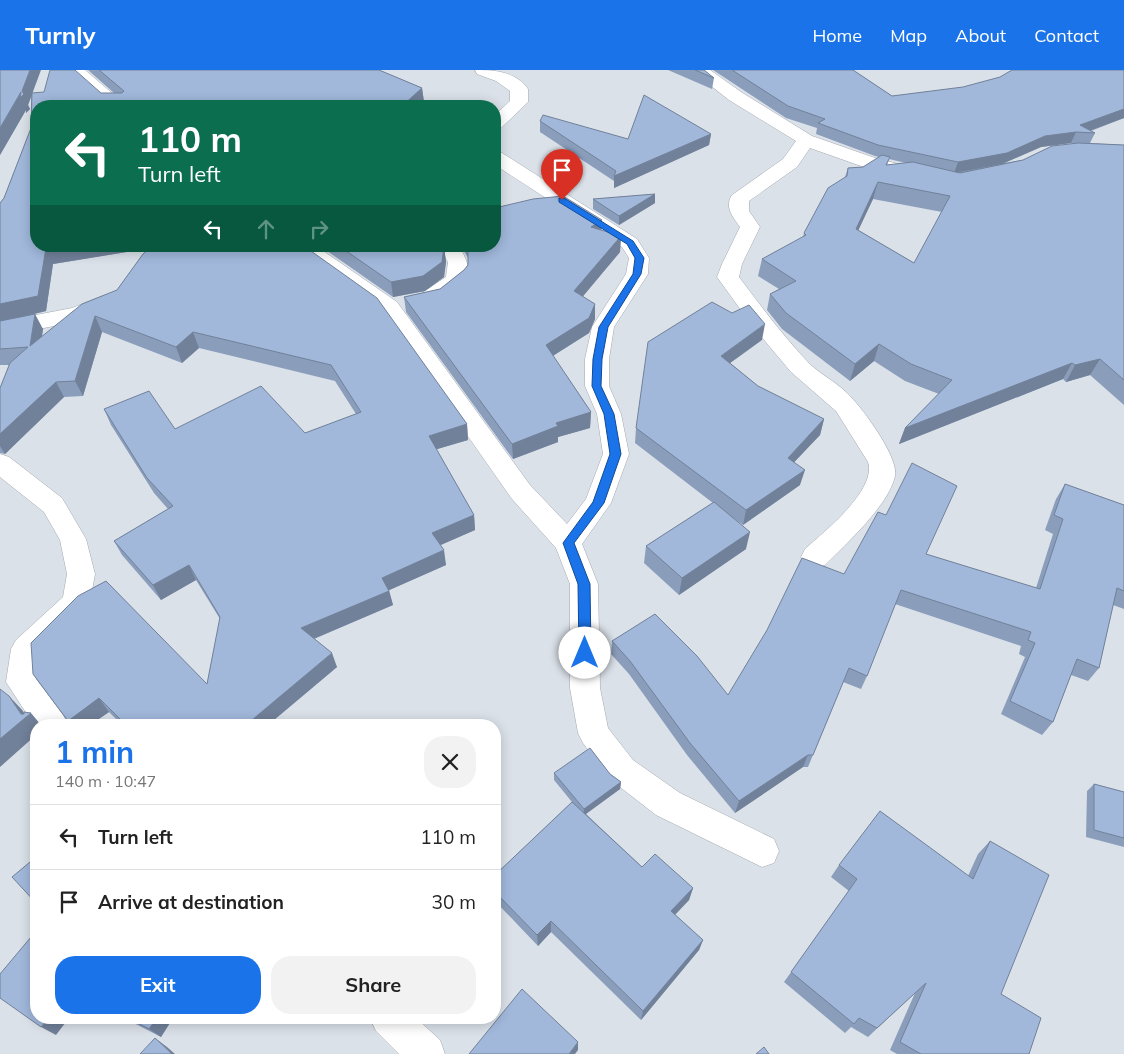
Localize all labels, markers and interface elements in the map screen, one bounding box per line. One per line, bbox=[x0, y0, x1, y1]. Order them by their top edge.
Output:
text: Turnly bbox=[25, 20, 96, 50]
text: Home bbox=[812, 24, 862, 47]
text: Map bbox=[890, 24, 927, 47]
text: About bbox=[955, 24, 1006, 47]
text: Contact bbox=[1034, 24, 1099, 47]
text: 110 m bbox=[138, 117, 242, 161]
icon: left bbox=[55, 120, 120, 185]
pin bbox=[541, 149, 583, 200]
icon: arrive bbox=[548, 156, 576, 184]
text: Turn left bbox=[138, 160, 221, 188]
icon: left bbox=[199, 215, 227, 243]
icon: ahead bbox=[252, 215, 280, 243]
icon: right bbox=[305, 215, 333, 243]
position arrow bbox=[558, 626, 610, 678]
text: 1 min bbox=[55, 733, 134, 771]
button: close bbox=[424, 736, 476, 788]
text: 140 m · 10:47 bbox=[55, 771, 156, 791]
icon: left bbox=[55, 823, 83, 851]
text: Turn left bbox=[98, 825, 173, 849]
text: 110 m bbox=[420, 825, 476, 849]
icon: arrive bbox=[55, 888, 83, 916]
text: Arrive at destination bbox=[98, 890, 284, 914]
text: 30 m bbox=[432, 890, 476, 914]
button: Exit bbox=[55, 956, 261, 1014]
button: Share bbox=[271, 956, 476, 1014]

